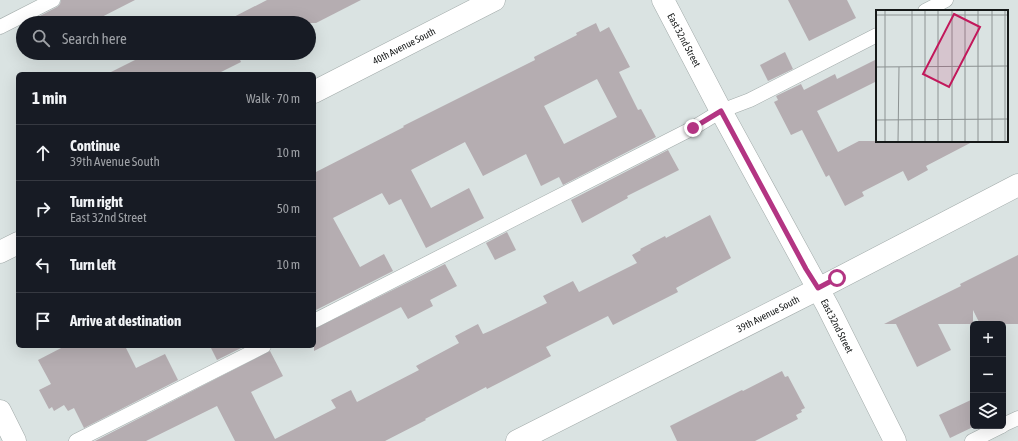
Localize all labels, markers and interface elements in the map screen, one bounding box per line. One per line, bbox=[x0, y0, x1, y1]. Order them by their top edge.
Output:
inset map bbox=[876, 10, 1008, 142]
street label: East 32nd Street bbox=[665, 11, 703, 69]
search box bbox=[16, 16, 316, 60]
street label: 40th Avenue South bbox=[371, 25, 437, 67]
icon: search bbox=[30, 27, 52, 49]
text: Search here bbox=[62, 30, 127, 47]
text: 1 min bbox=[32, 88, 67, 108]
text: Walk · 70 m bbox=[246, 91, 300, 106]
route end bbox=[684, 119, 702, 137]
text: Continue bbox=[70, 137, 120, 154]
icon: ahead bbox=[32, 142, 54, 164]
text: 10 m bbox=[277, 145, 300, 160]
text: 39th Avenue South bbox=[70, 154, 160, 169]
text: Turn right bbox=[70, 193, 123, 210]
icon: right bbox=[32, 198, 54, 220]
text: 50 m bbox=[277, 201, 300, 216]
text: East 32nd Street bbox=[70, 210, 147, 225]
icon: left bbox=[32, 254, 54, 276]
text: Turn left bbox=[70, 256, 116, 273]
text: 10 m bbox=[277, 257, 300, 272]
route start bbox=[828, 269, 846, 287]
street label: 39th Avenue South bbox=[735, 293, 801, 335]
street label: East 32nd Street bbox=[819, 297, 855, 355]
icon: arrive bbox=[32, 310, 54, 332]
text: Arrive at destination bbox=[70, 312, 181, 329]
map controls bbox=[970, 321, 1006, 429]
button: + bbox=[970, 321, 1006, 357]
button: − bbox=[970, 357, 1006, 393]
button: layers bbox=[970, 393, 1006, 429]

